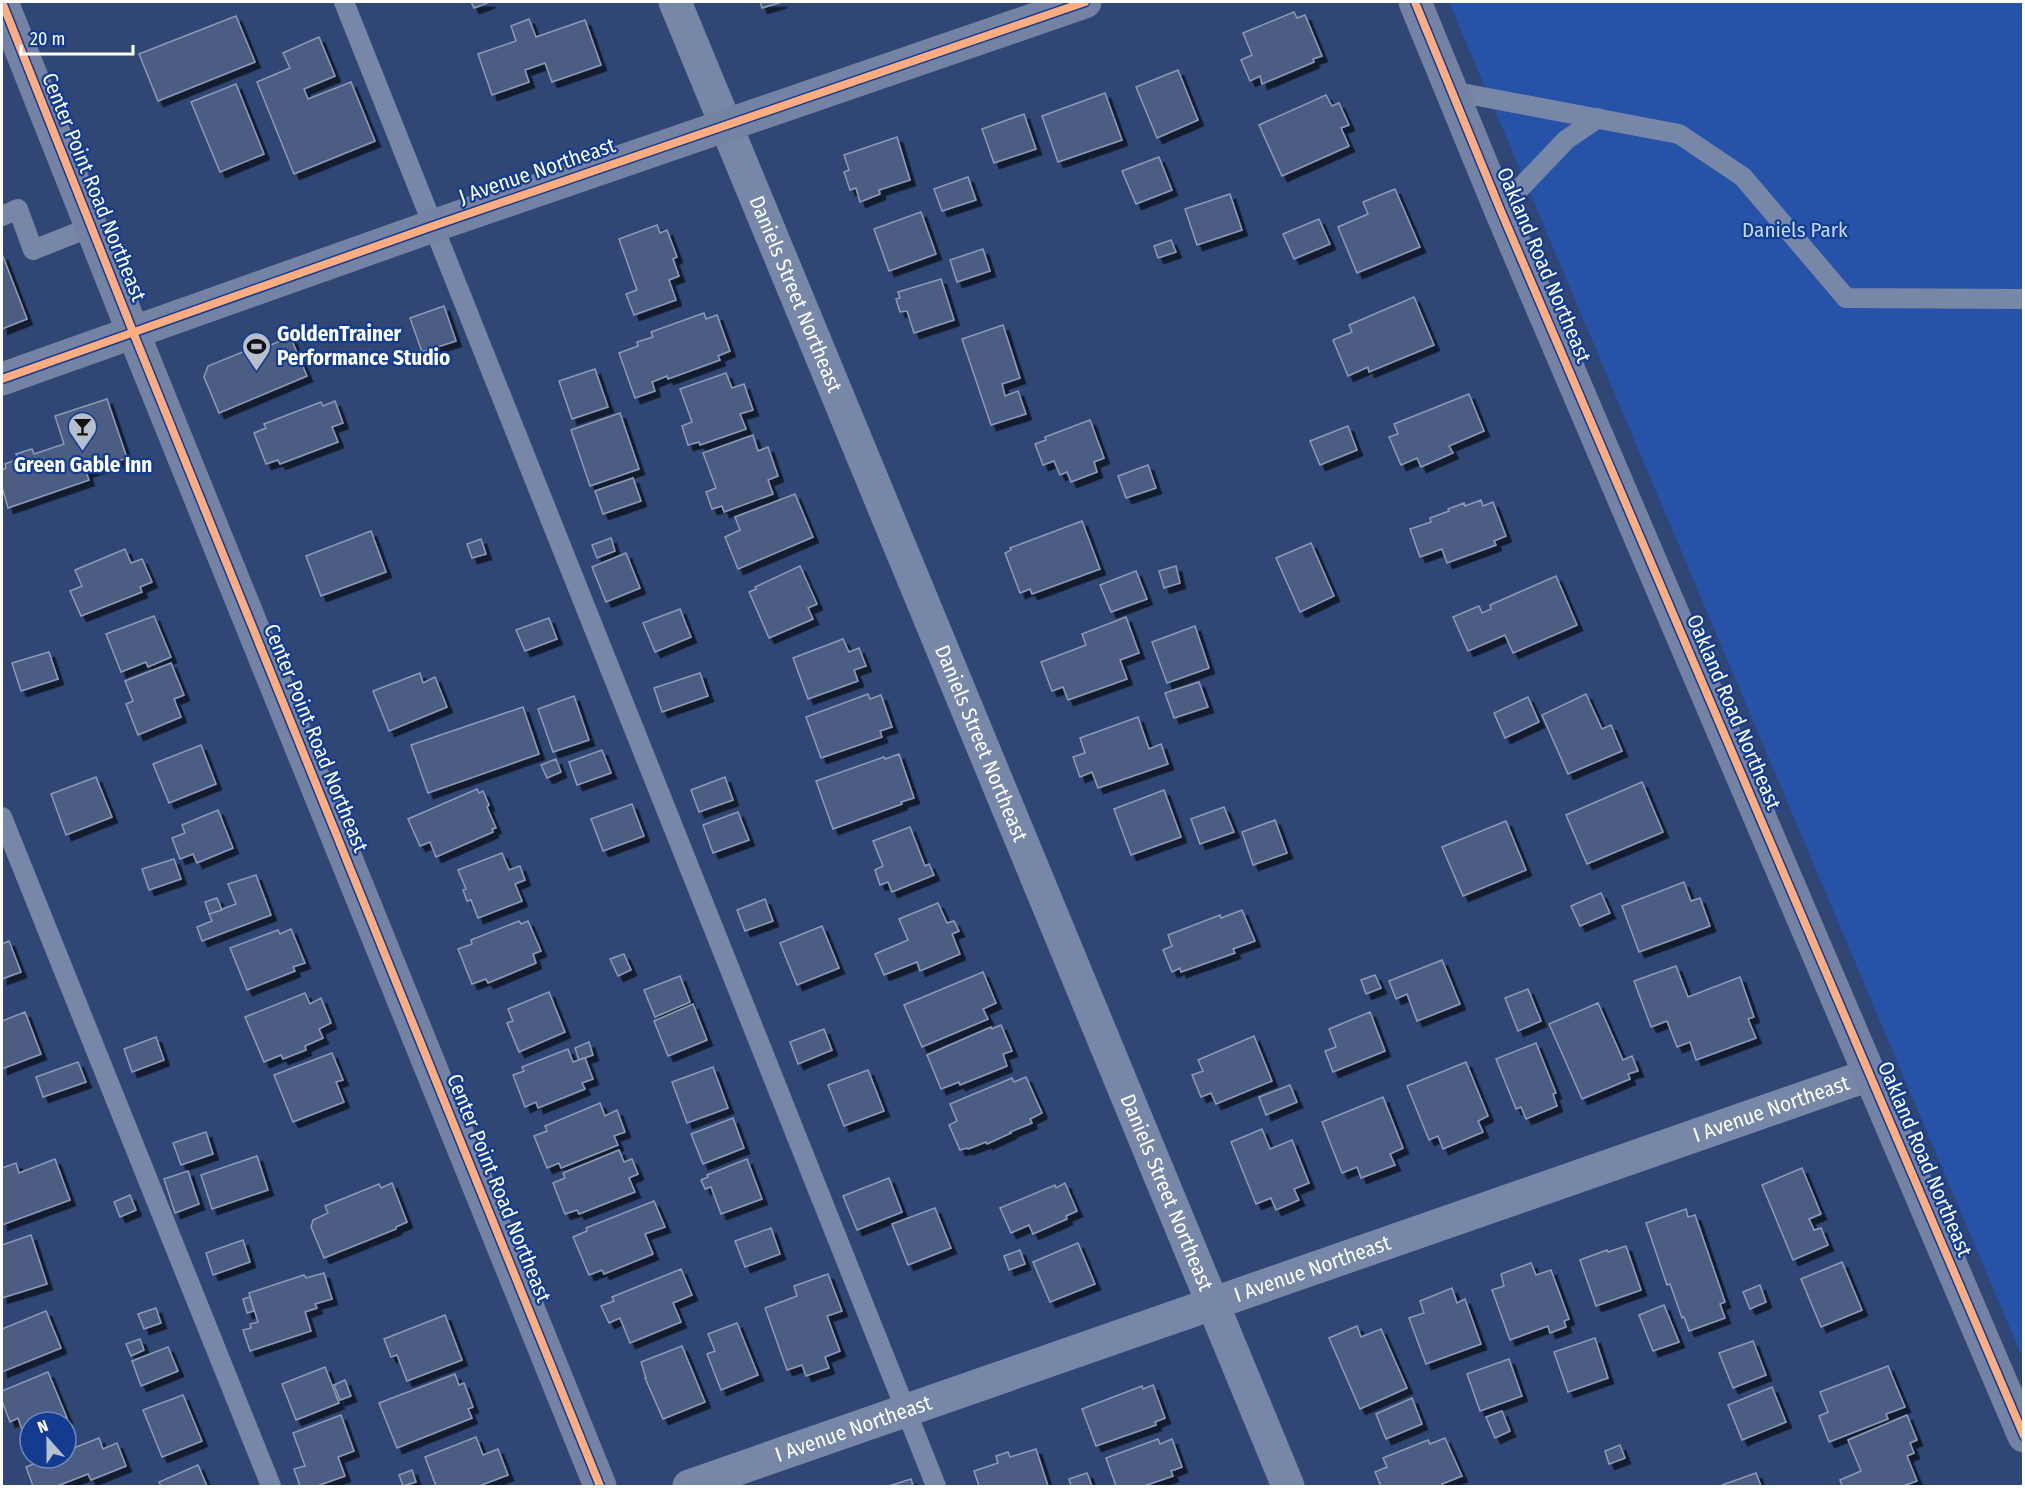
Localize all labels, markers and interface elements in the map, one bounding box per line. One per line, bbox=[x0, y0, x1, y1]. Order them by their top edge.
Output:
scale bar bbox=[21, 18, 134, 56]
text: 20 m bbox=[30, 28, 65, 50]
street label: Center Point Road Northeast bbox=[36, 69, 152, 305]
street label: J Avenue Northeast bbox=[455, 132, 619, 210]
street label: Oakland Road Northeast bbox=[1491, 163, 1597, 367]
street label: Daniels Street Northeast bbox=[743, 192, 848, 396]
park label: Daniels Park bbox=[1742, 217, 1848, 243]
place label: GoldenTrainer Performance Studio bbox=[277, 321, 450, 371]
sports icon: GoldenTrainer Performance Studio bbox=[240, 330, 272, 372]
bar icon: Green Gable Inn bbox=[67, 410, 99, 452]
place label: Green Gable Inn bbox=[14, 452, 152, 478]
street label: Oakland Road Northeast bbox=[1681, 610, 1787, 814]
street label: Center Point Road Northeast bbox=[258, 620, 374, 856]
street label: Daniels Street Northeast bbox=[929, 641, 1033, 846]
street label: Oakland Road Northeast bbox=[1872, 1057, 1978, 1261]
street label: Center Point Road Northeast bbox=[441, 1070, 557, 1306]
street label: I Avenue Northeast bbox=[1690, 1070, 1853, 1148]
street label: Daniels Street Northeast bbox=[1115, 1090, 1219, 1295]
street label: I Avenue Northeast bbox=[1231, 1230, 1394, 1308]
street label: I Avenue Northeast bbox=[772, 1390, 935, 1468]
north arrow bbox=[18, 1410, 78, 1470]
text: N bbox=[35, 1416, 51, 1437]

